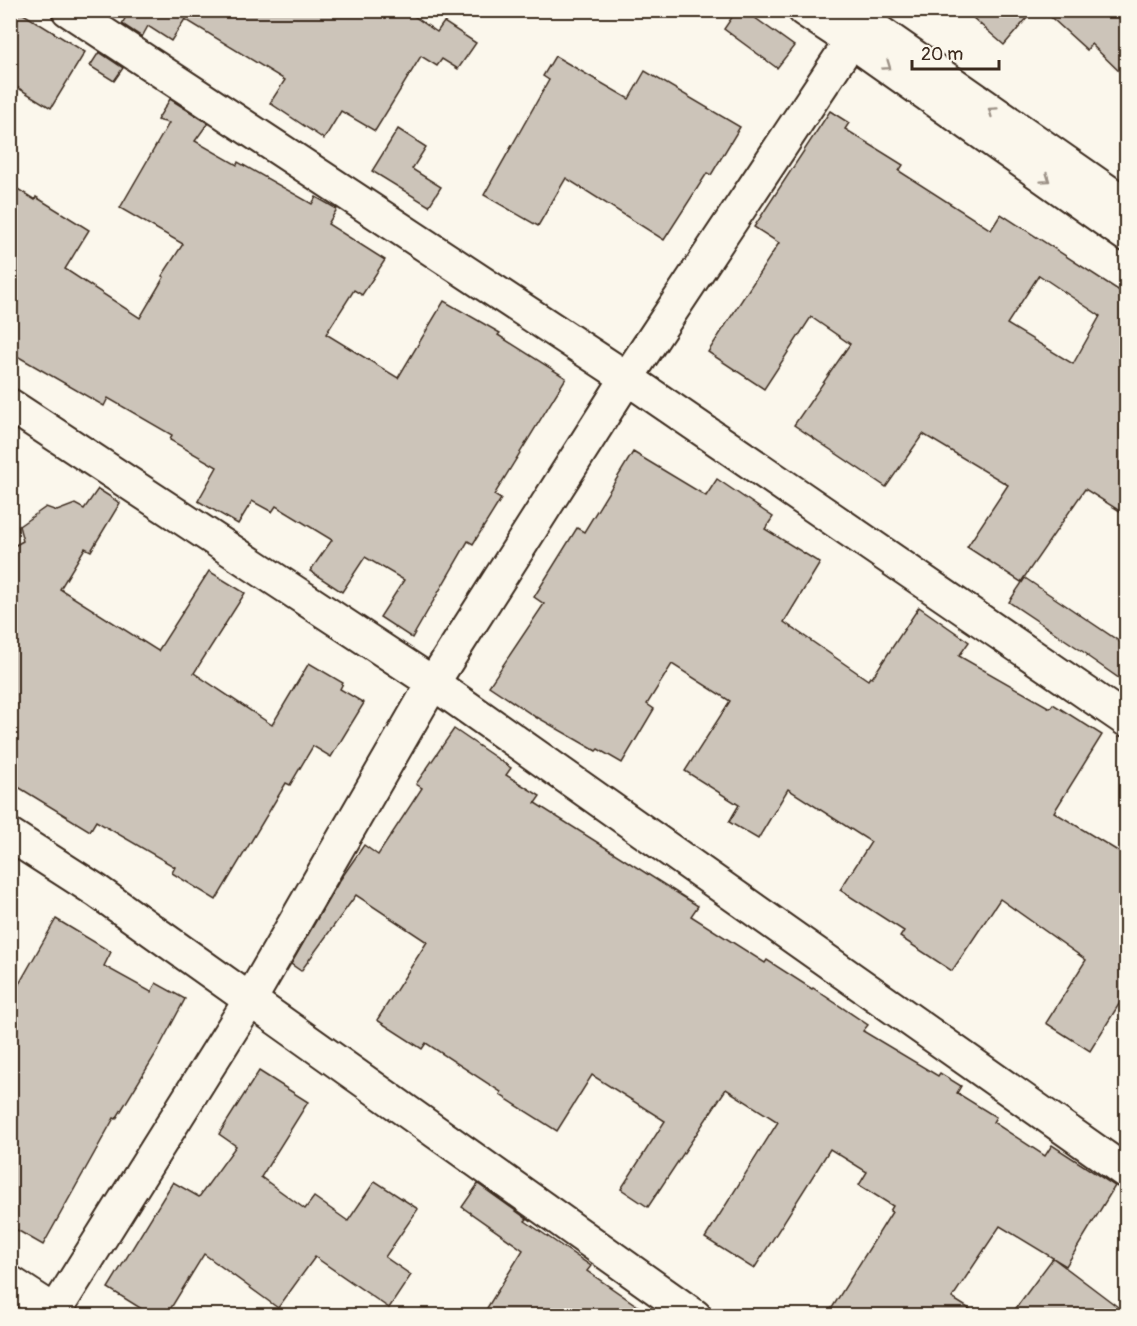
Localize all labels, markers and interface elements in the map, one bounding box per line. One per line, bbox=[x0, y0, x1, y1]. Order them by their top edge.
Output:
scale bar bbox=[912, 33, 999, 71]
text: 20 m bbox=[921, 43, 963, 66]
one-way arrow bbox=[880, 59, 891, 70]
one-way arrow bbox=[988, 107, 999, 118]
one-way arrow bbox=[1040, 172, 1051, 183]

